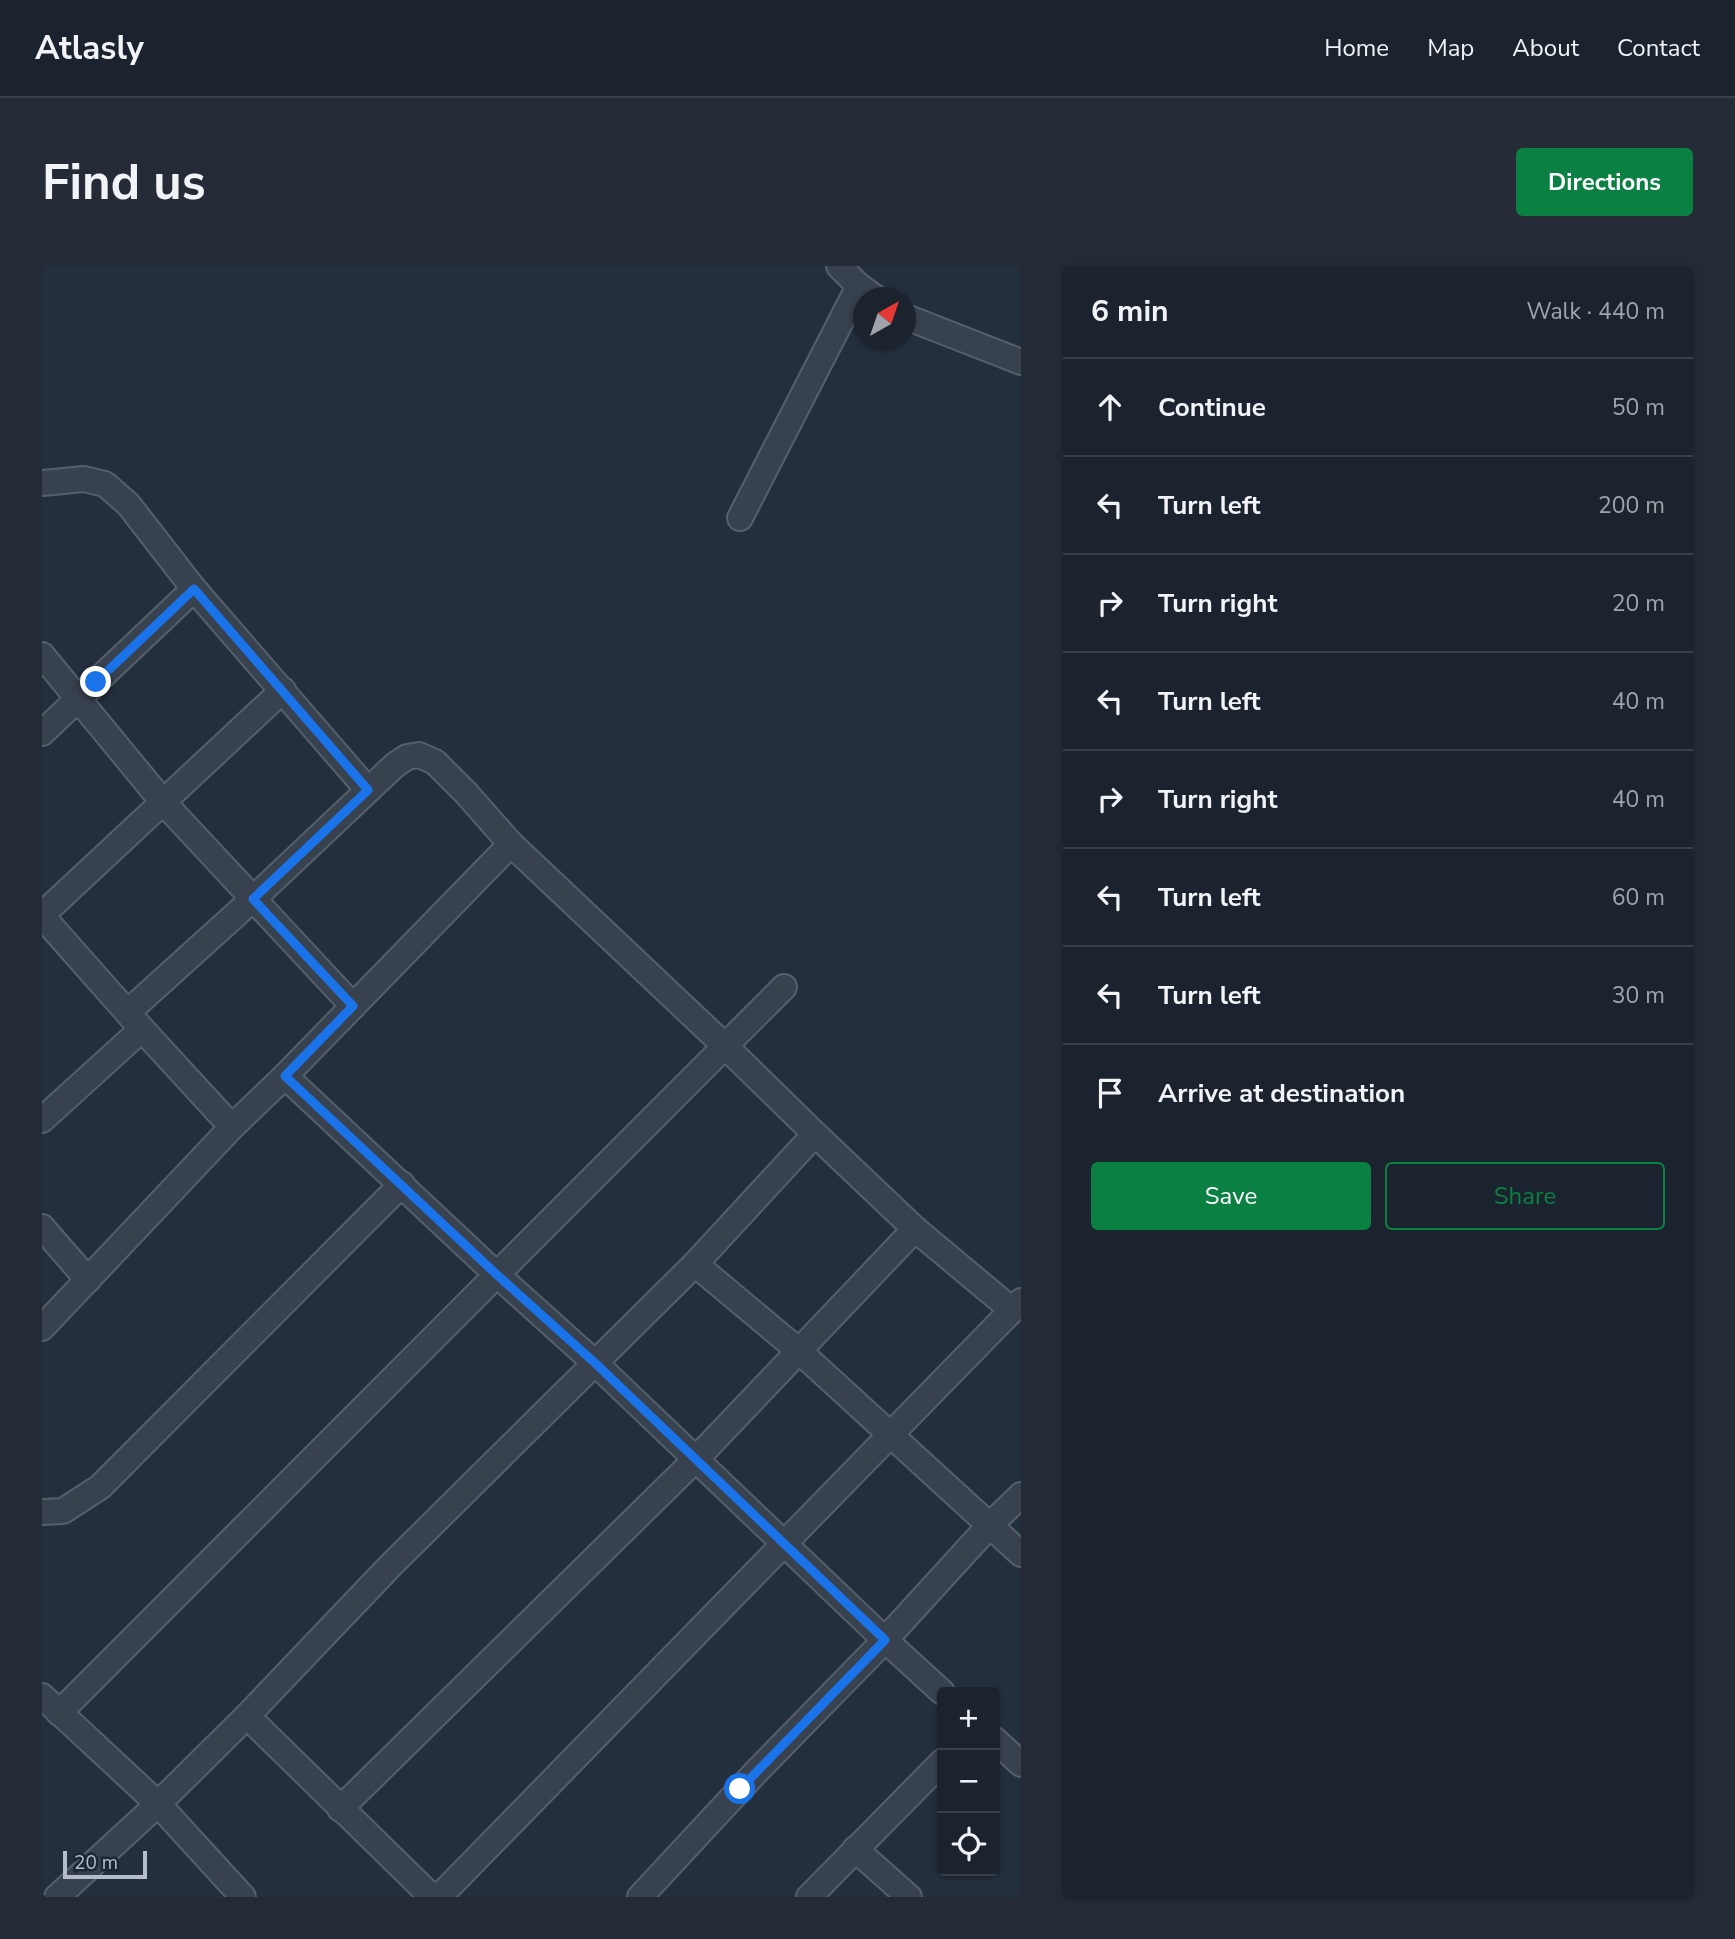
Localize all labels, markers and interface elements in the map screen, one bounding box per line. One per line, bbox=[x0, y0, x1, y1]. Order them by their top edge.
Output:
text: Atlasly bbox=[35, 26, 144, 71]
text: Home bbox=[1324, 32, 1389, 64]
text: Map bbox=[1427, 32, 1474, 64]
text: About bbox=[1512, 32, 1579, 64]
text: Contact bbox=[1617, 32, 1700, 64]
button: Directions bbox=[1516, 148, 1693, 216]
text: Find us bbox=[42, 149, 206, 216]
north arrow bbox=[853, 287, 916, 350]
text: 6 min bbox=[1091, 291, 1169, 332]
text: Walk · 440 m bbox=[1526, 296, 1665, 327]
icon: ahead bbox=[1091, 388, 1129, 426]
text: Continue bbox=[1158, 390, 1266, 425]
text: 50 m bbox=[1612, 392, 1665, 423]
icon: left bbox=[1091, 486, 1129, 524]
text: Turn left bbox=[1158, 488, 1261, 523]
text: 200 m bbox=[1598, 490, 1665, 521]
icon: right bbox=[1091, 584, 1129, 622]
text: Turn right bbox=[1158, 586, 1277, 621]
text: 20 m bbox=[1612, 588, 1665, 619]
route end bbox=[80, 666, 111, 697]
icon: left bbox=[1091, 682, 1129, 720]
text: Turn left bbox=[1158, 684, 1261, 719]
text: 40 m bbox=[1612, 686, 1665, 717]
icon: right bbox=[1091, 780, 1129, 818]
text: Turn right bbox=[1158, 782, 1277, 817]
text: 40 m bbox=[1612, 784, 1665, 815]
icon: left bbox=[1091, 878, 1129, 916]
text: Turn left bbox=[1158, 880, 1261, 915]
text: 60 m bbox=[1612, 882, 1665, 913]
icon: left bbox=[1091, 976, 1129, 1014]
text: Turn left bbox=[1158, 978, 1261, 1013]
text: 30 m bbox=[1612, 980, 1665, 1011]
icon: arrive bbox=[1091, 1074, 1129, 1112]
text: Arrive at destination bbox=[1158, 1076, 1405, 1111]
button: Save bbox=[1091, 1162, 1371, 1230]
button: Share bbox=[1385, 1162, 1665, 1230]
map controls bbox=[937, 1687, 1000, 1876]
button: + bbox=[937, 1687, 1000, 1750]
button: − bbox=[937, 1750, 1000, 1813]
route start bbox=[724, 1773, 755, 1804]
button: locate bbox=[937, 1813, 1000, 1876]
scale bar bbox=[63, 1848, 147, 1880]
text: 20 m bbox=[74, 1850, 118, 1876]

